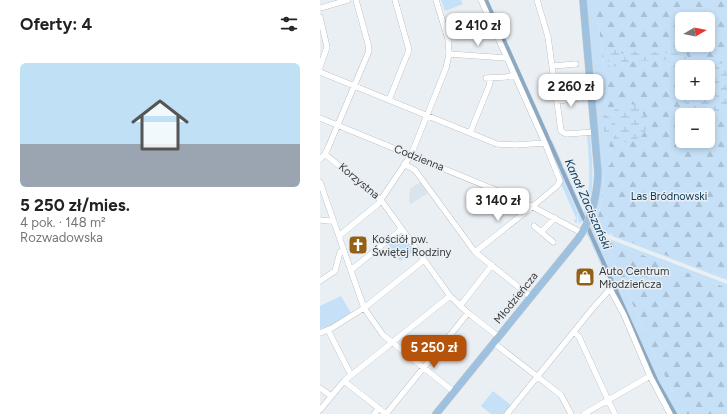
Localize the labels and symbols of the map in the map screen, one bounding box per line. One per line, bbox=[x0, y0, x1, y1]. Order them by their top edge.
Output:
north arrow bbox=[675, 12, 715, 52]
pin: 2 410 zł bbox=[437, 13, 519, 47]
pin: 2 260 zł bbox=[530, 74, 612, 108]
street label: Codzienna bbox=[392, 142, 446, 174]
water label: Kanał Zaciszański bbox=[562, 156, 614, 252]
street label: Korzystna bbox=[336, 160, 382, 202]
pin: 3 140 zł bbox=[457, 188, 539, 222]
park label: Las Bródnowski bbox=[631, 190, 707, 203]
place label: Kościół pw. Świętej Rodziny bbox=[372, 233, 451, 259]
church icon: Kościół pw. Świętej Rodziny bbox=[347, 234, 369, 256]
place label: Auto Centrum Młodzieńcza bbox=[599, 265, 669, 291]
shop icon: Auto Centrum Młodzieńcza bbox=[574, 266, 596, 288]
street label: Młodzieńcza bbox=[491, 270, 541, 326]
pin: 5 250 zł bbox=[393, 335, 475, 369]

